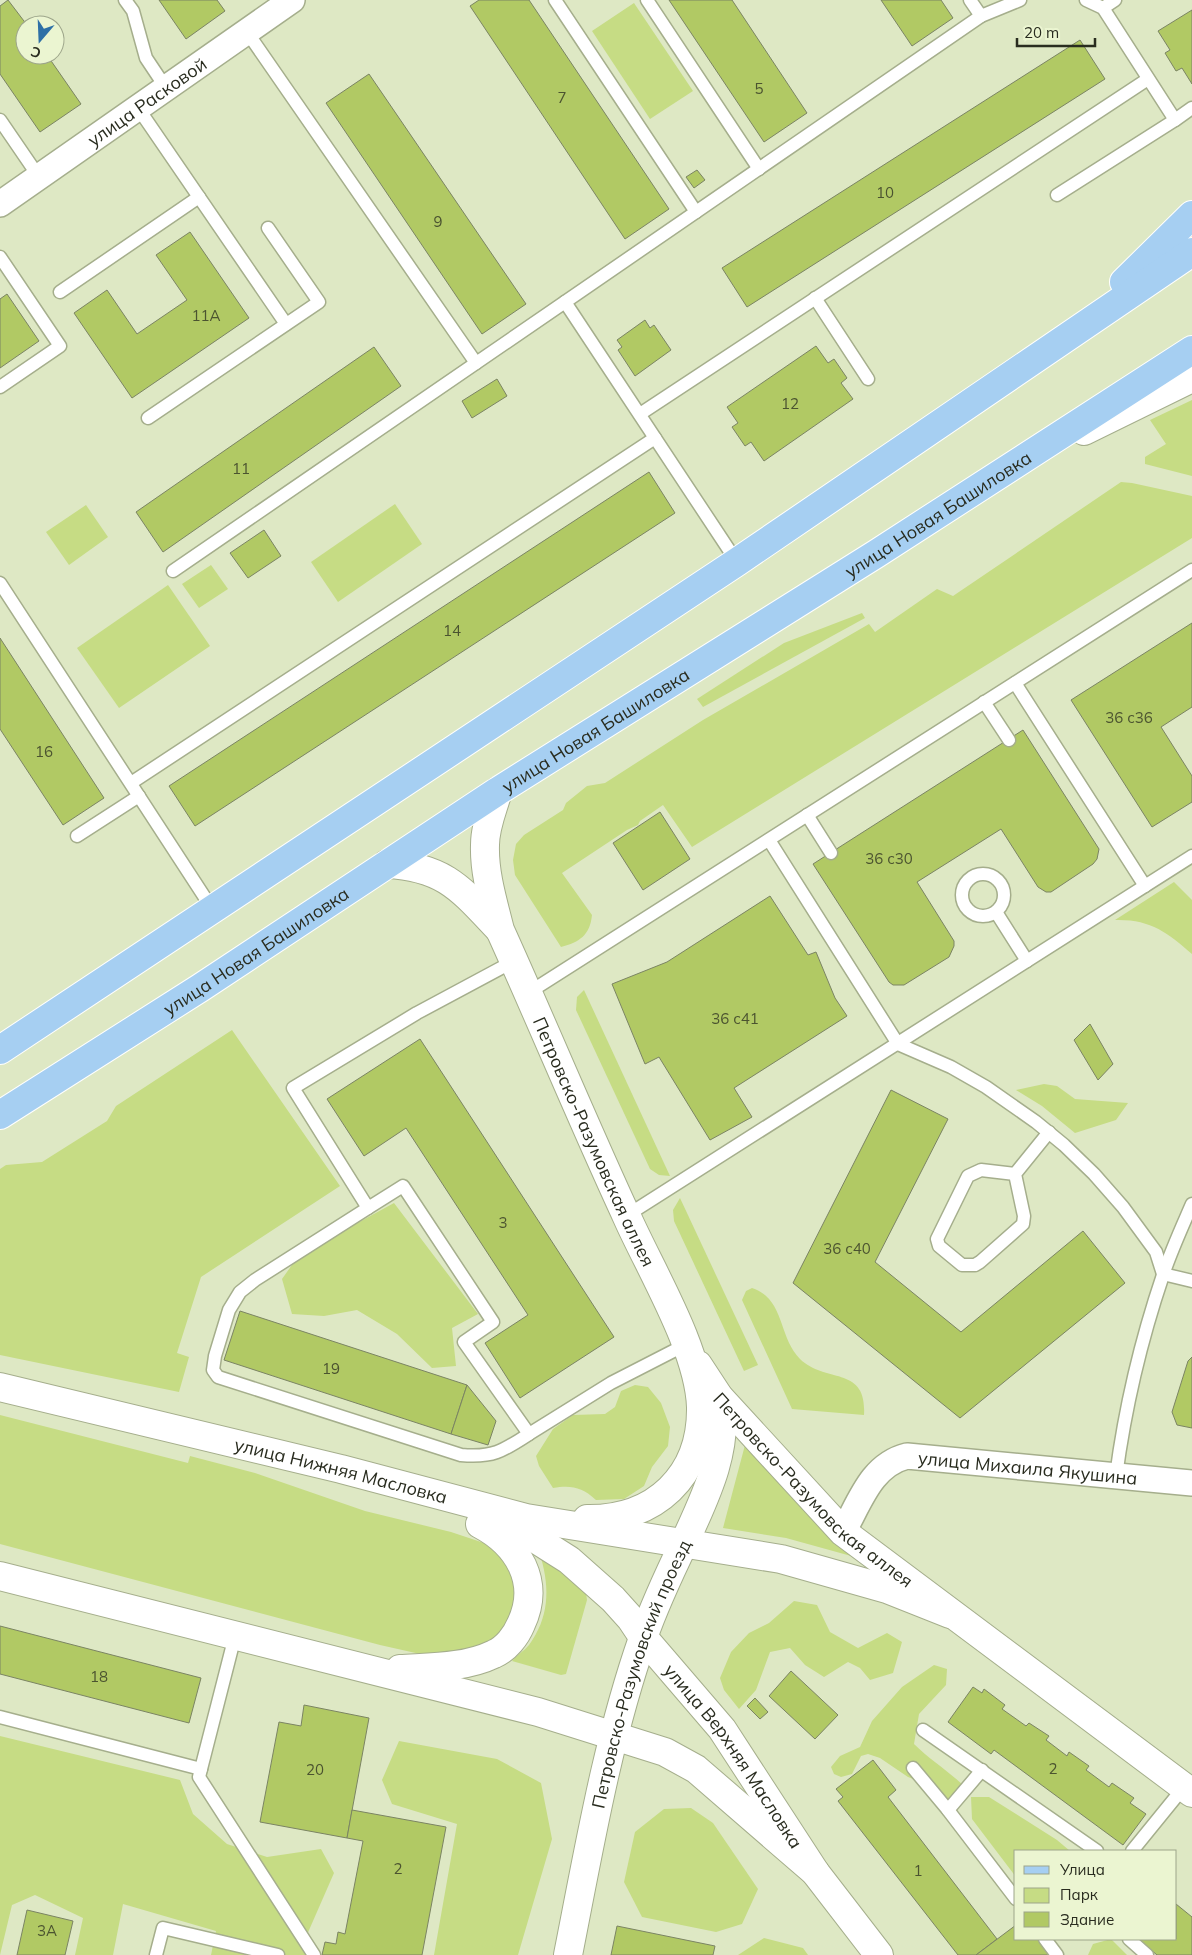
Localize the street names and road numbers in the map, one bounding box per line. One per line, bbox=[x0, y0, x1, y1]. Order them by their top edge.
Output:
street label: улица Расковой bbox=[83, 52, 211, 151]
street label: улица Новая Башиловка bbox=[840, 445, 1036, 582]
street label: улица Новая Башиловка bbox=[497, 662, 694, 797]
street label: улица Новая Башиловка bbox=[159, 881, 353, 1020]
street label: Петровско-Разумовская аллея bbox=[528, 1013, 661, 1270]
street label: Петровско-Разумовская аллея bbox=[709, 1387, 918, 1592]
street label: улица Нижняя Масловка bbox=[232, 1432, 450, 1508]
street label: улица Михаила Якушина bbox=[917, 1446, 1138, 1489]
street label: Петровско-Разумовский проезд bbox=[586, 1536, 696, 1810]
street label: улица Верхняя Масловка bbox=[659, 1659, 808, 1852]

